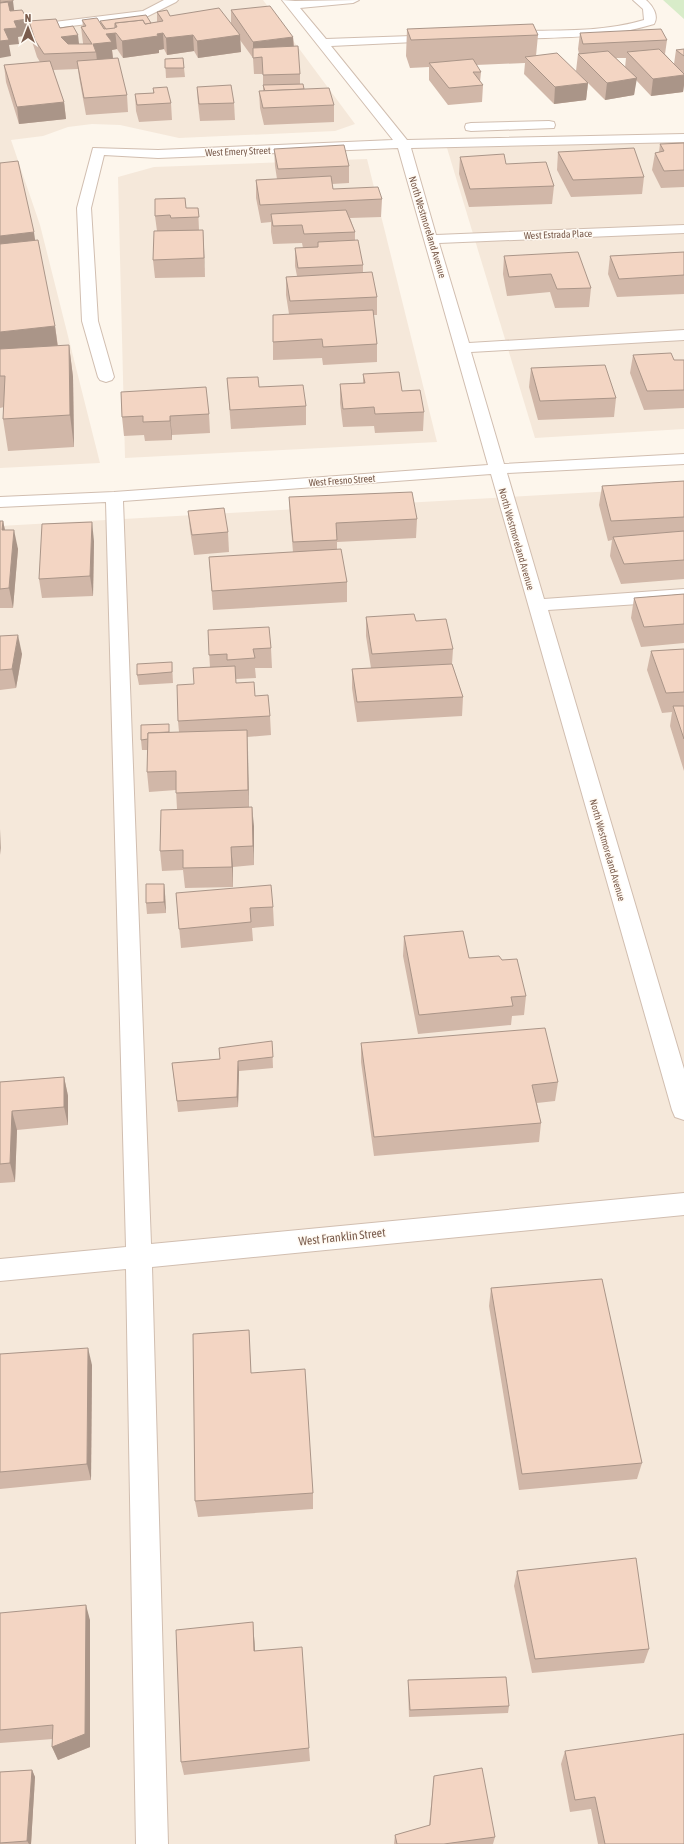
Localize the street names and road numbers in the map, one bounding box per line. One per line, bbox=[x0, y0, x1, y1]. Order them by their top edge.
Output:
street label: West Emery Street bbox=[205, 145, 271, 158]
street label: North Westmoreland Avenue bbox=[407, 175, 448, 280]
street label: West Estrada Place bbox=[524, 228, 593, 241]
street label: West Fresno Street bbox=[308, 473, 376, 488]
street label: North Westmoreland Avenue bbox=[497, 487, 537, 592]
street label: North Westmoreland Avenue bbox=[588, 798, 628, 903]
street label: West Franklin Street bbox=[298, 1225, 387, 1249]

